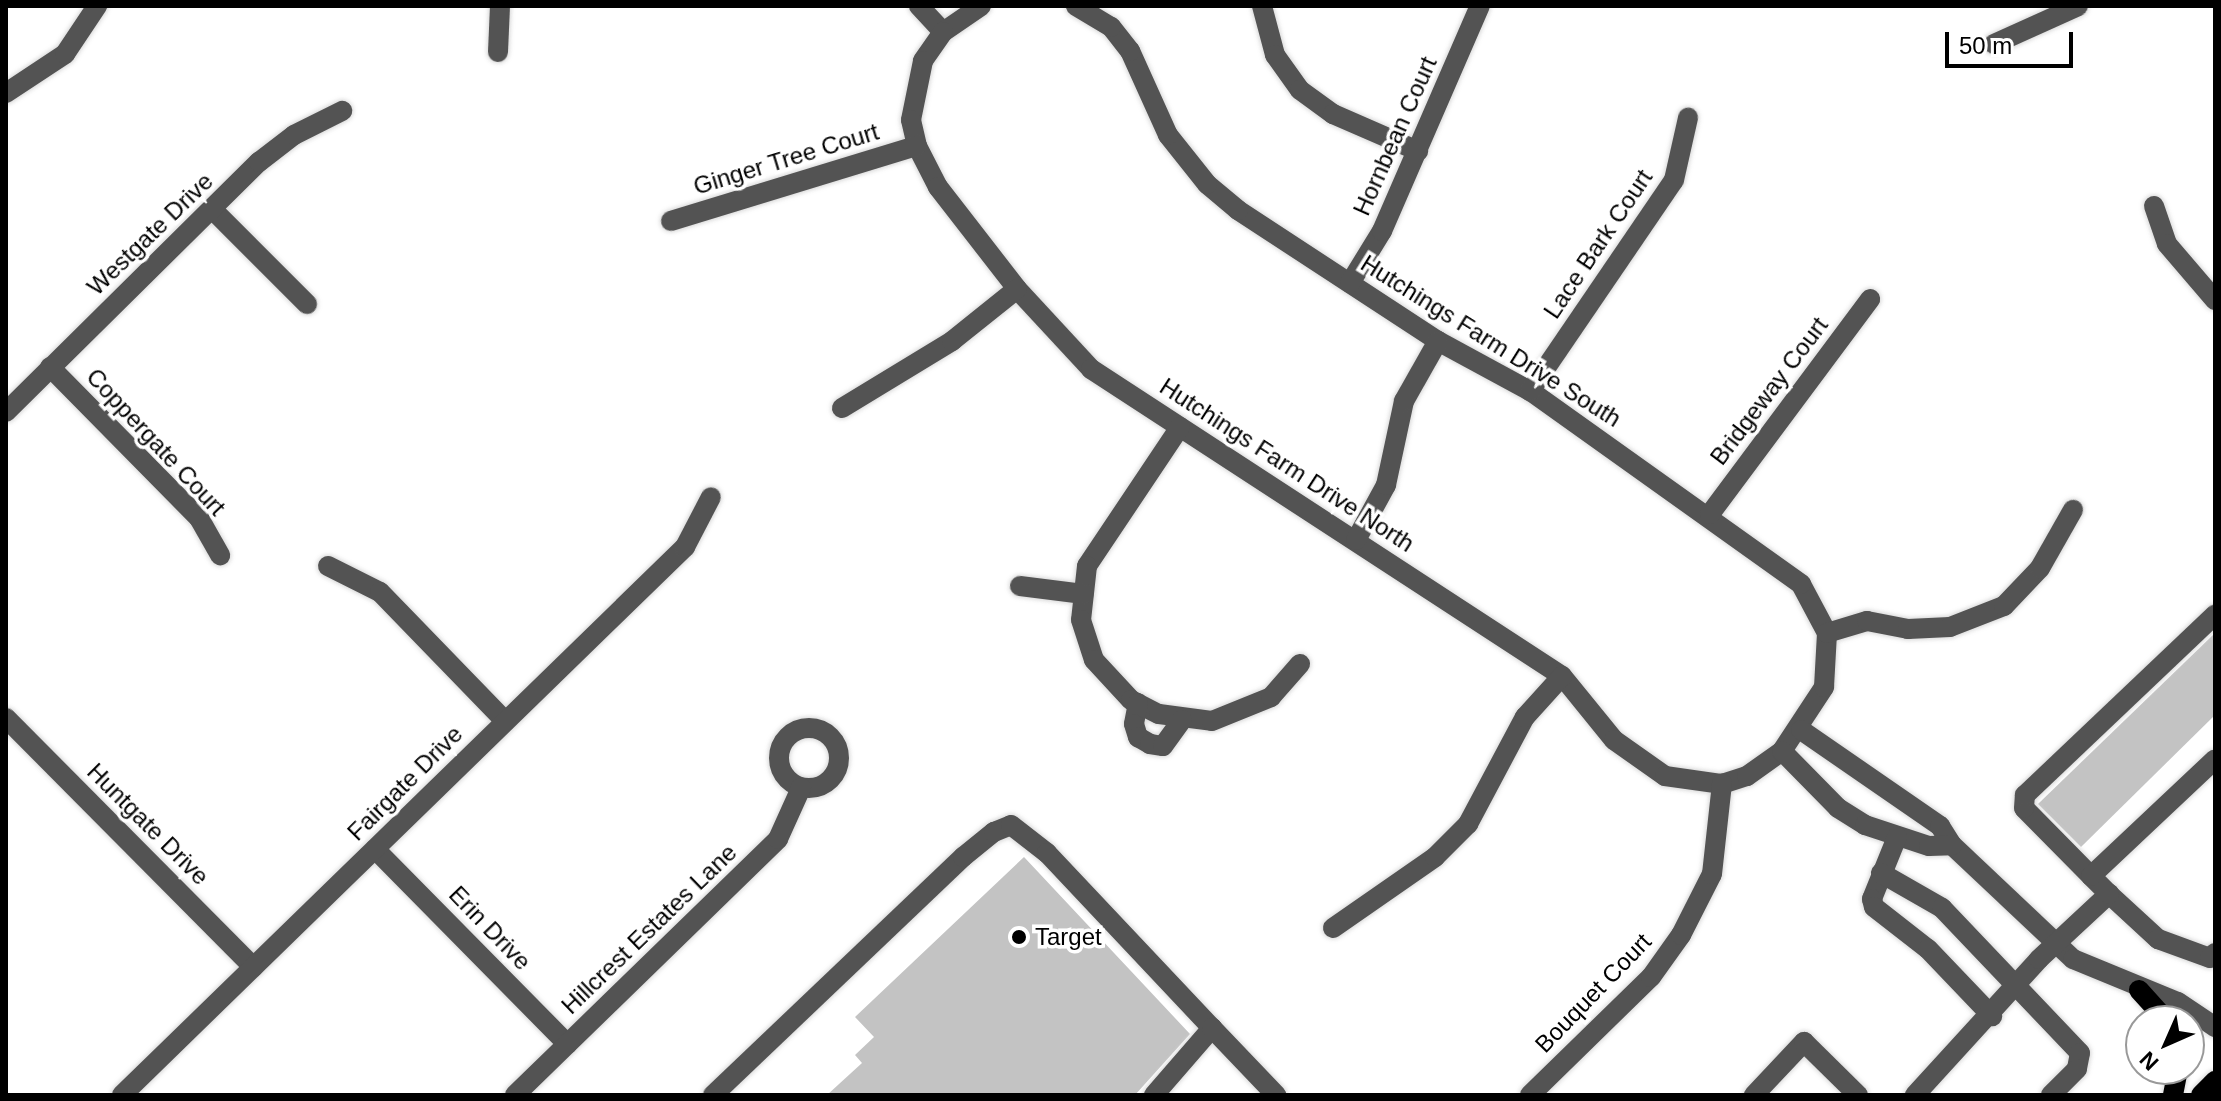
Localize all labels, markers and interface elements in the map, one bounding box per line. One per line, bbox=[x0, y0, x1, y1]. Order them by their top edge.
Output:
scale bar bbox=[1949, 16, 2077, 66]
text: 50 m bbox=[1959, 32, 2012, 59]
street label: Hornbean Court bbox=[1347, 52, 1443, 220]
street label: Ginger Tree Court bbox=[690, 117, 882, 201]
street label: Lace Bark Court bbox=[1538, 164, 1658, 324]
street label: Westgate Drive bbox=[81, 167, 219, 301]
street label: Hutchings Farm Drive South bbox=[1356, 249, 1626, 433]
street label: Bridgeway Court bbox=[1704, 311, 1834, 471]
street label: Coppergate Court bbox=[80, 362, 232, 522]
street label: Hutchings Farm Drive North bbox=[1154, 372, 1420, 558]
street label: Fairgate Drive bbox=[342, 720, 468, 846]
street label: Huntgate Drive bbox=[81, 757, 215, 891]
street label: Hillcrest Estates Lane bbox=[556, 838, 742, 1020]
street label: Erin Drive bbox=[443, 880, 537, 976]
place label: Target bbox=[1035, 923, 1102, 951]
street label: Bouquet Court bbox=[1529, 927, 1657, 1059]
marker: Target bbox=[1010, 928, 1028, 946]
north arrow bbox=[2125, 1005, 2205, 1085]
text: N bbox=[2135, 1046, 2164, 1075]

